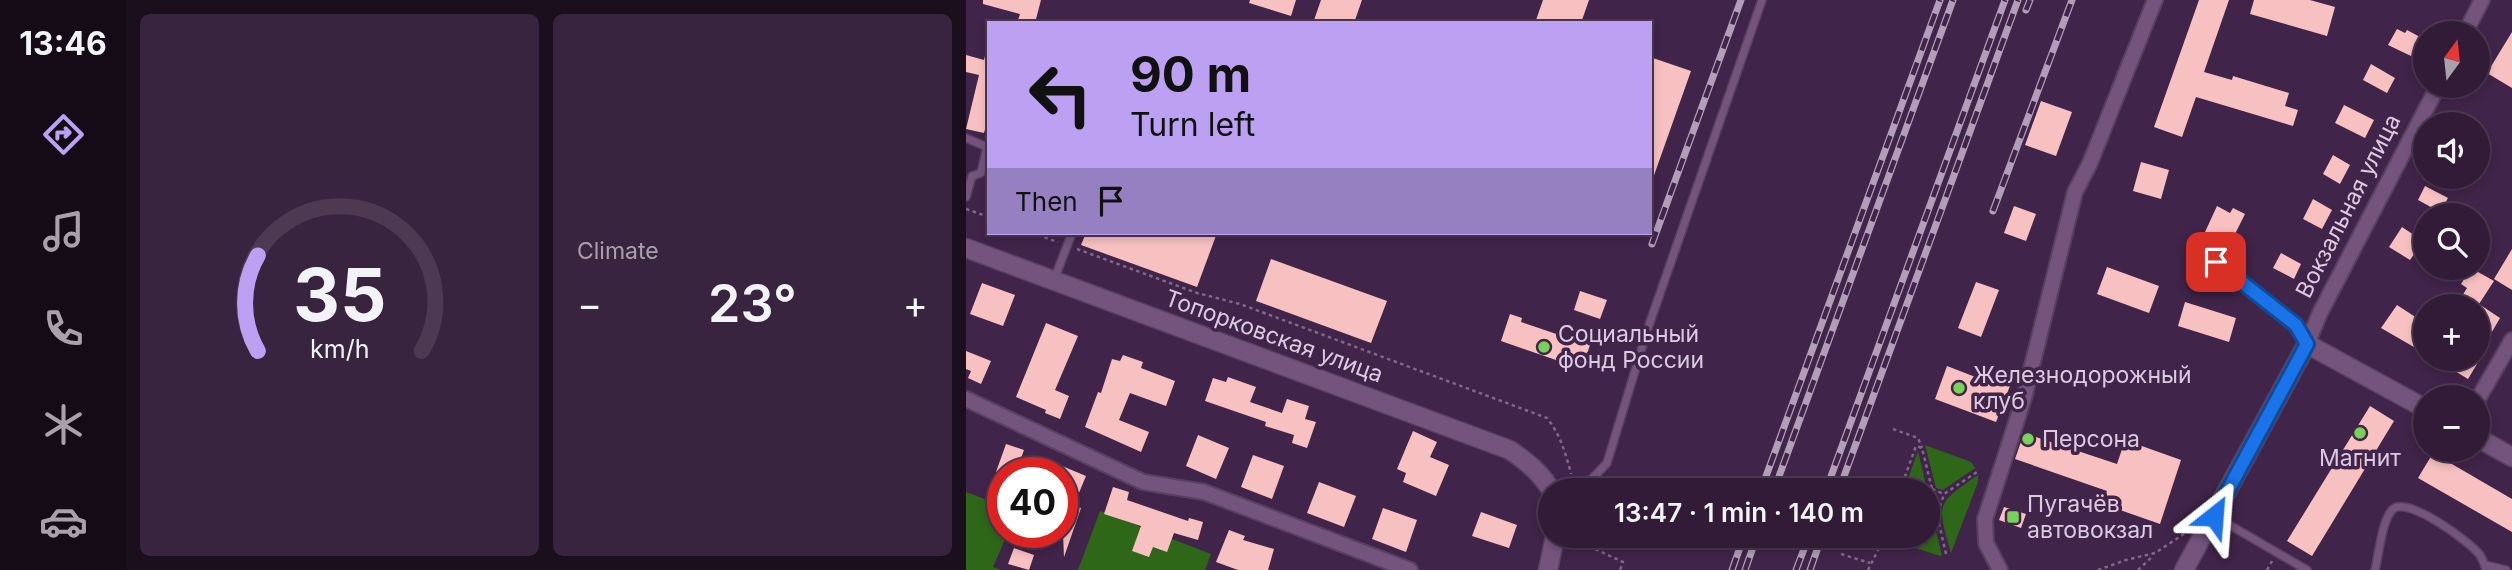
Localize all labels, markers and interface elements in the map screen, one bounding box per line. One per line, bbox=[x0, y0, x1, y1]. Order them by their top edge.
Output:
north arrow bbox=[2413, 21, 2490, 98]
map controls bbox=[2413, 21, 2490, 462]
text: 13:46 bbox=[19, 24, 107, 63]
text: 90 m bbox=[1130, 45, 1251, 104]
icon: left bbox=[1015, 49, 1106, 140]
text: Turn left bbox=[1130, 105, 1255, 144]
icon: directions bbox=[39, 110, 88, 159]
street label: Вокзальная улица bbox=[2290, 110, 2406, 302]
button: sound bbox=[2413, 112, 2490, 189]
icon: arrive bbox=[1092, 182, 1130, 220]
text: Then bbox=[1015, 186, 1078, 217]
button: search bbox=[2413, 203, 2490, 280]
icon: music bbox=[39, 207, 88, 256]
pin bbox=[2186, 232, 2246, 292]
text: Climate bbox=[577, 237, 659, 265]
icon: arrive bbox=[2197, 243, 2235, 281]
text: 35 bbox=[293, 250, 386, 339]
text: 23° bbox=[708, 272, 797, 335]
text: − bbox=[577, 281, 602, 327]
text: + bbox=[903, 281, 928, 327]
street label: Топорковская улица bbox=[1161, 283, 1387, 389]
button: + bbox=[2413, 294, 2490, 371]
icon: phone bbox=[39, 304, 88, 353]
place label: Социальный фонд России bbox=[1558, 320, 1704, 374]
text: km/h bbox=[310, 334, 369, 364]
marker: Социальный фонд России bbox=[1536, 339, 1552, 355]
place label: Железнодорожный клуб bbox=[1973, 361, 2192, 415]
marker: Железнодорожный клуб bbox=[1951, 380, 1967, 396]
button: − bbox=[2413, 385, 2490, 462]
icon: climate bbox=[39, 400, 88, 449]
place label: Персона bbox=[2042, 425, 2140, 453]
marker: Магнит bbox=[2352, 425, 2368, 441]
marker: Персона bbox=[2020, 431, 2036, 447]
place label: Магнит bbox=[2319, 444, 2401, 472]
speed limit sign: 40 bbox=[987, 457, 1078, 548]
position arrow bbox=[2177, 479, 2251, 553]
place label: Пугачёв автовокзал bbox=[2027, 490, 2153, 544]
icon: car bbox=[39, 497, 88, 546]
text: 13:47 · 1 min · 140 m bbox=[1614, 497, 1864, 528]
marker: Пугачёв автовокзал bbox=[2005, 509, 2021, 525]

